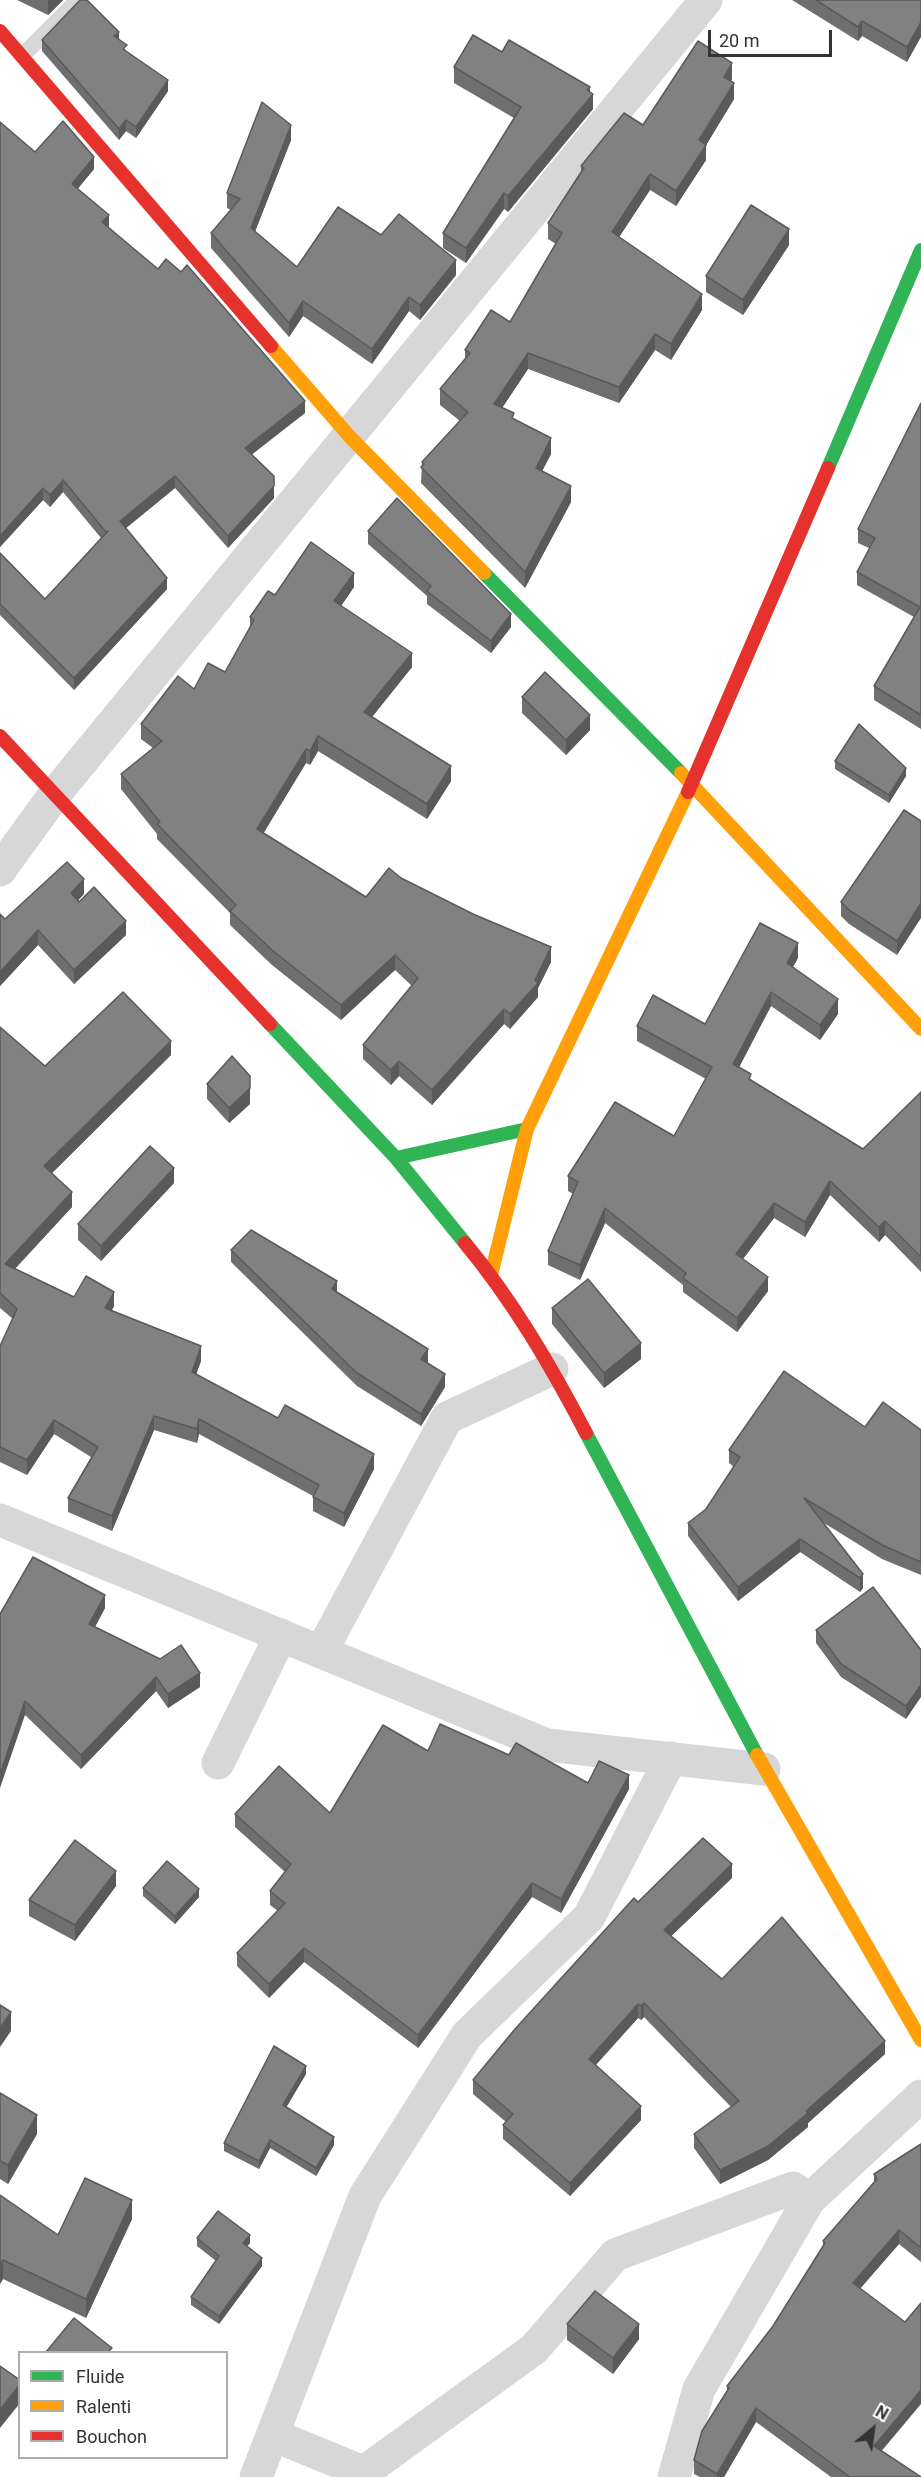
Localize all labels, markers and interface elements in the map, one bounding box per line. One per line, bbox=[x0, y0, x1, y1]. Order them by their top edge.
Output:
scale bar bbox=[711, 18, 836, 56]
text: 20 m bbox=[719, 30, 759, 51]
legend bbox=[18, 2351, 228, 2459]
text: Fluide bbox=[76, 2366, 124, 2387]
text: Ralenti bbox=[76, 2396, 131, 2417]
north arrow bbox=[843, 2399, 903, 2459]
text: N bbox=[872, 2402, 892, 2424]
text: Bouchon bbox=[76, 2426, 147, 2447]

